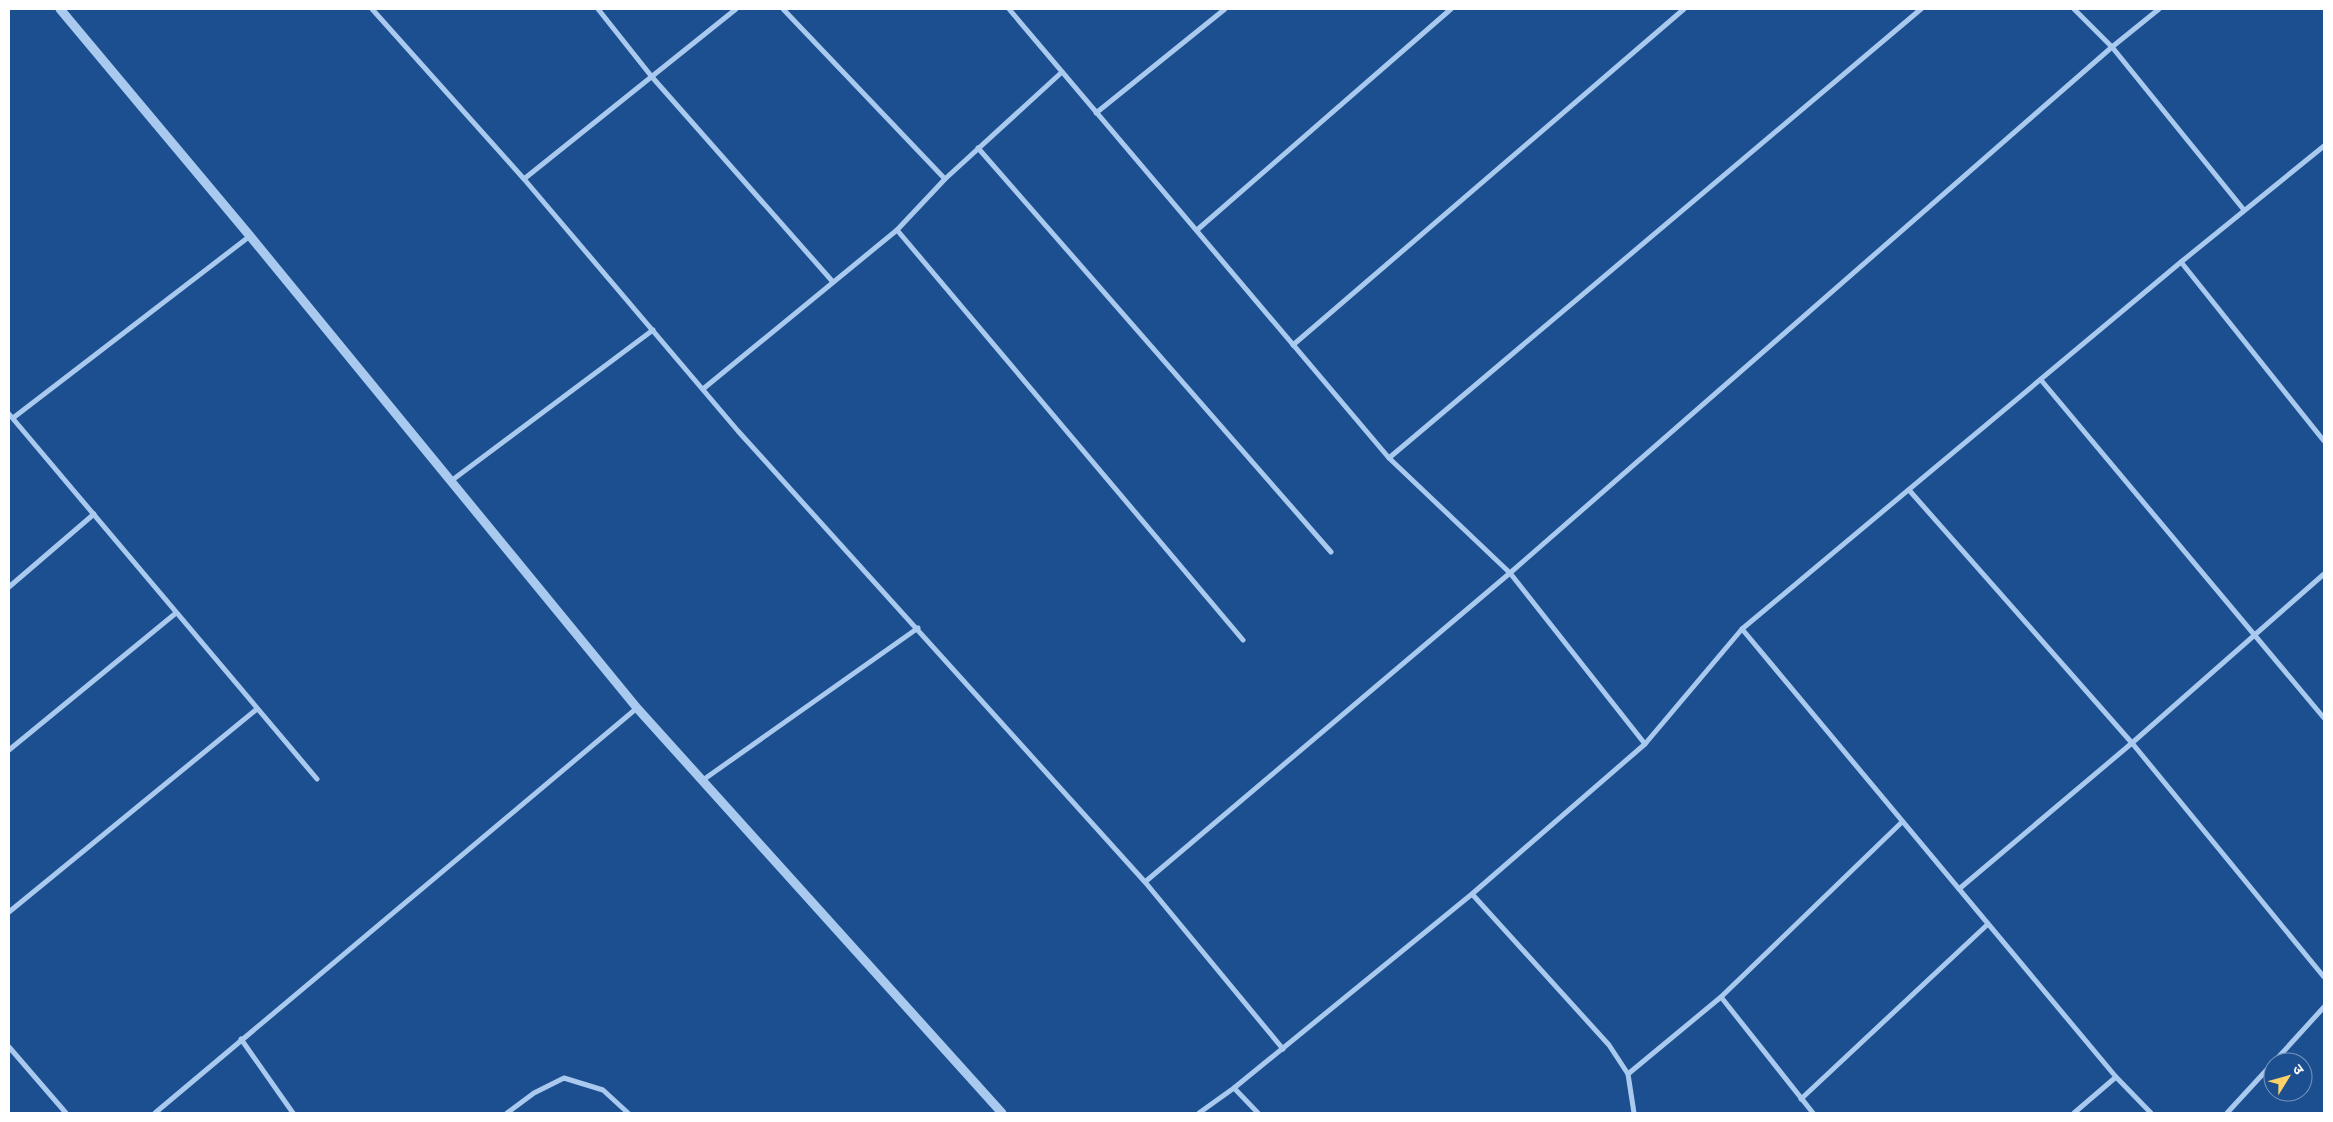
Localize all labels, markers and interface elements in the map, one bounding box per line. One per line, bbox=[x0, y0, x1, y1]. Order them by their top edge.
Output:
north arrow bbox=[2263, 1052, 2313, 1102]
text: उ bbox=[2290, 1060, 2309, 1078]

